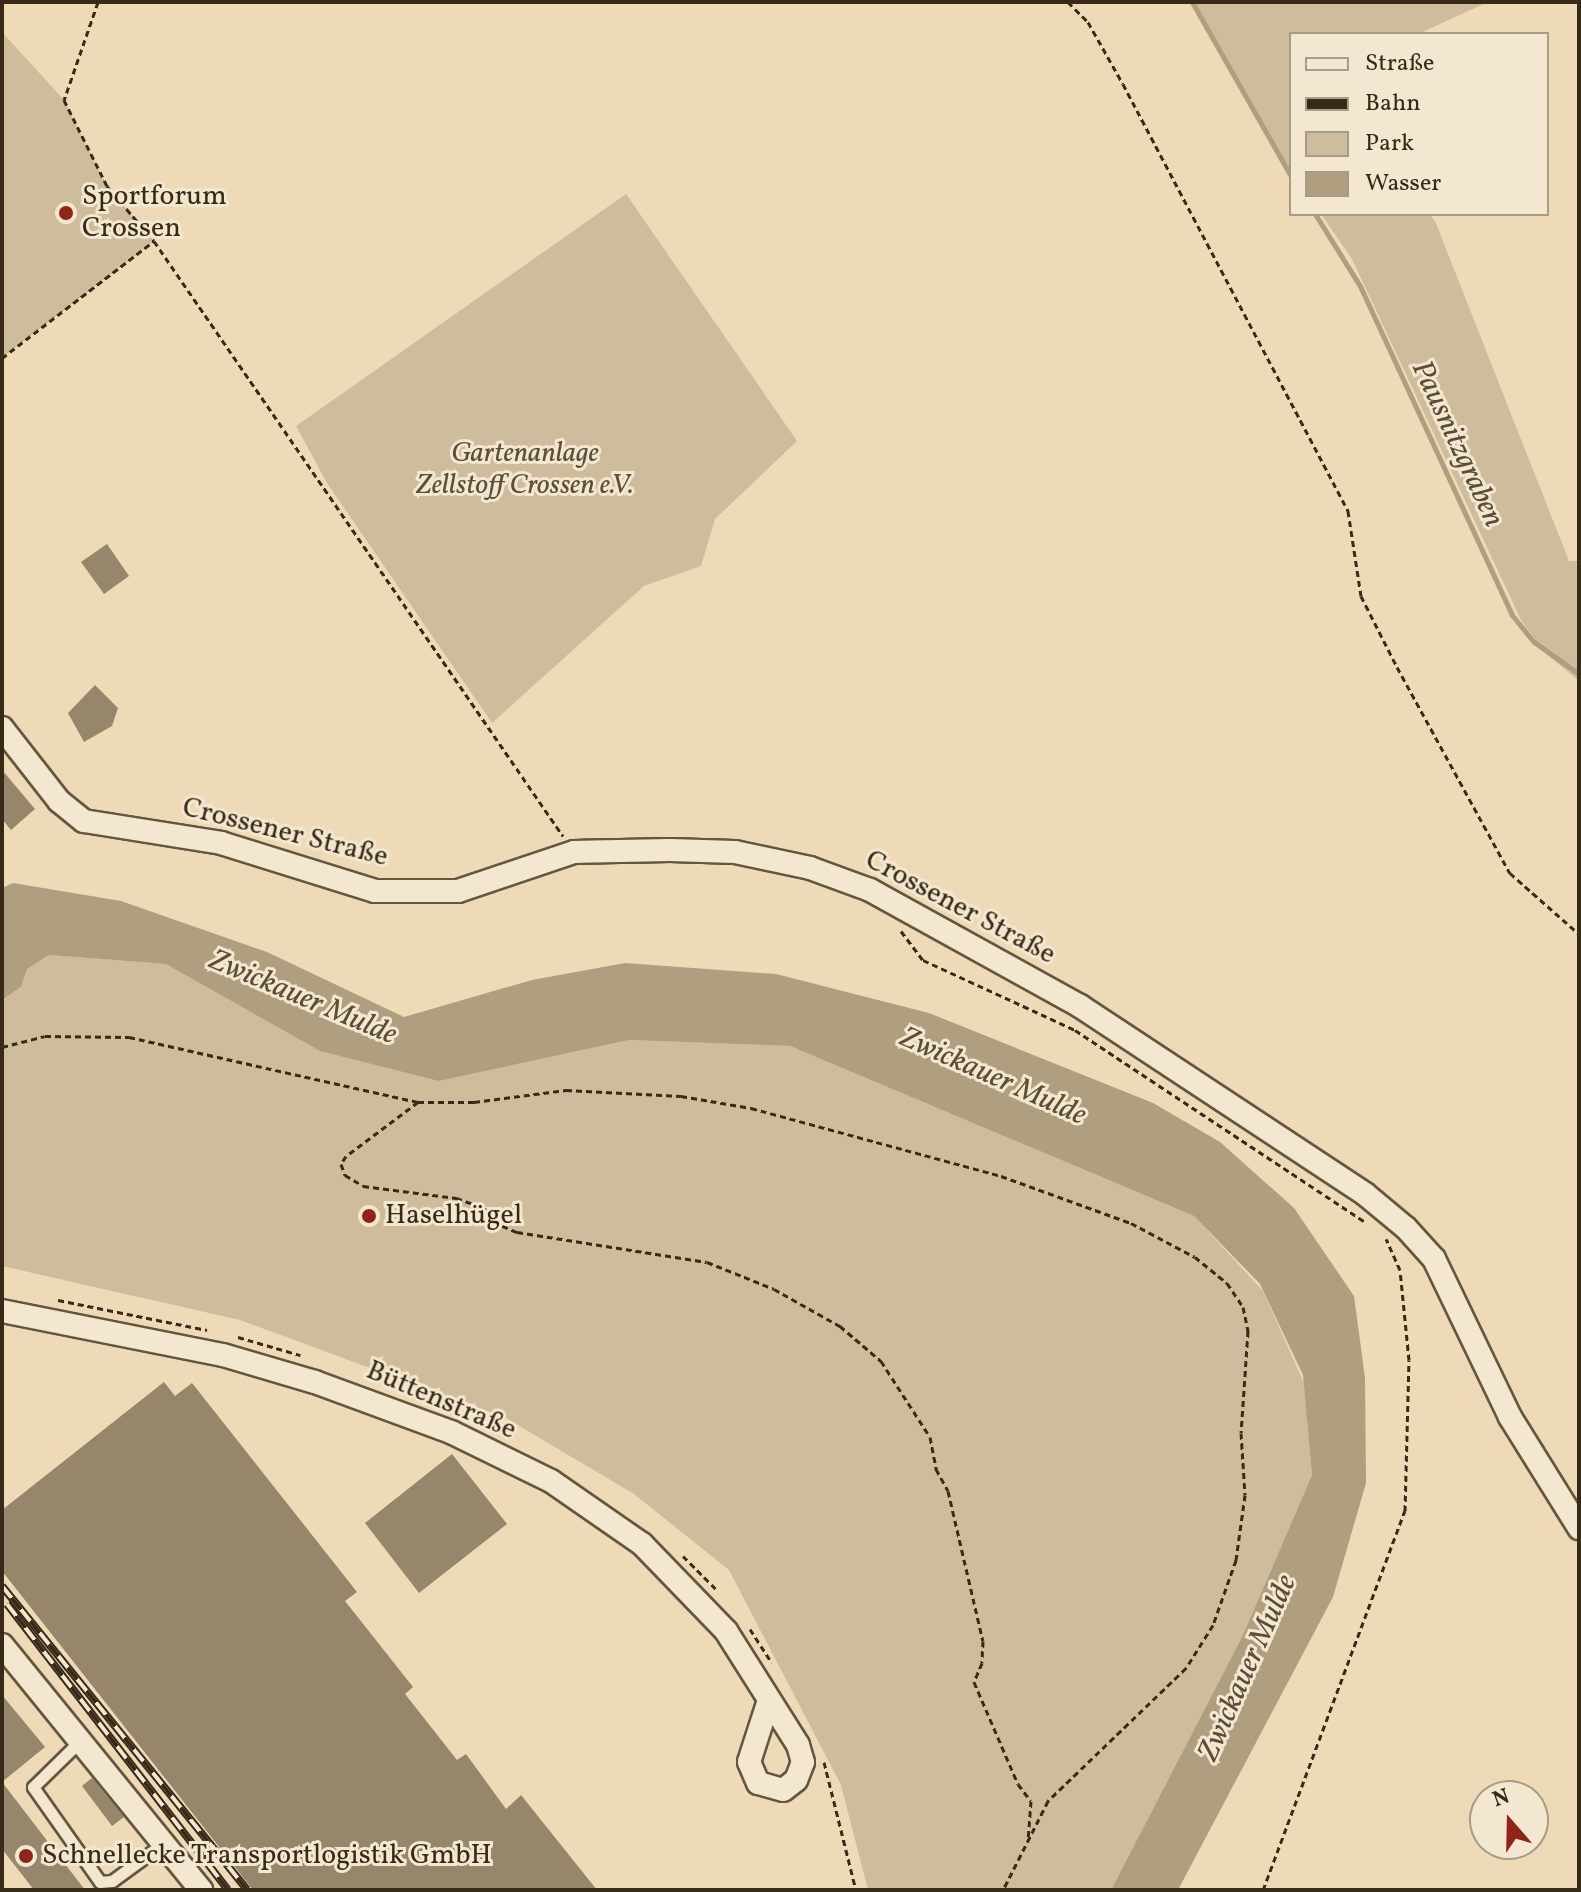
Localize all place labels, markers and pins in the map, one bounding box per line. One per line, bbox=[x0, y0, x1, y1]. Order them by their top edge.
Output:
place label: Sportforum Crossen bbox=[82, 180, 227, 246]
marker: Sportforum Crossen bbox=[57, 204, 75, 222]
place label: Haselhügel bbox=[385, 1199, 522, 1233]
marker: Haselhügel bbox=[360, 1207, 378, 1225]
place label: Schnellecke Transportlogistik GmbH bbox=[42, 1839, 492, 1873]
marker: Schnellecke Transportlogistik GmbH bbox=[17, 1847, 35, 1865]

